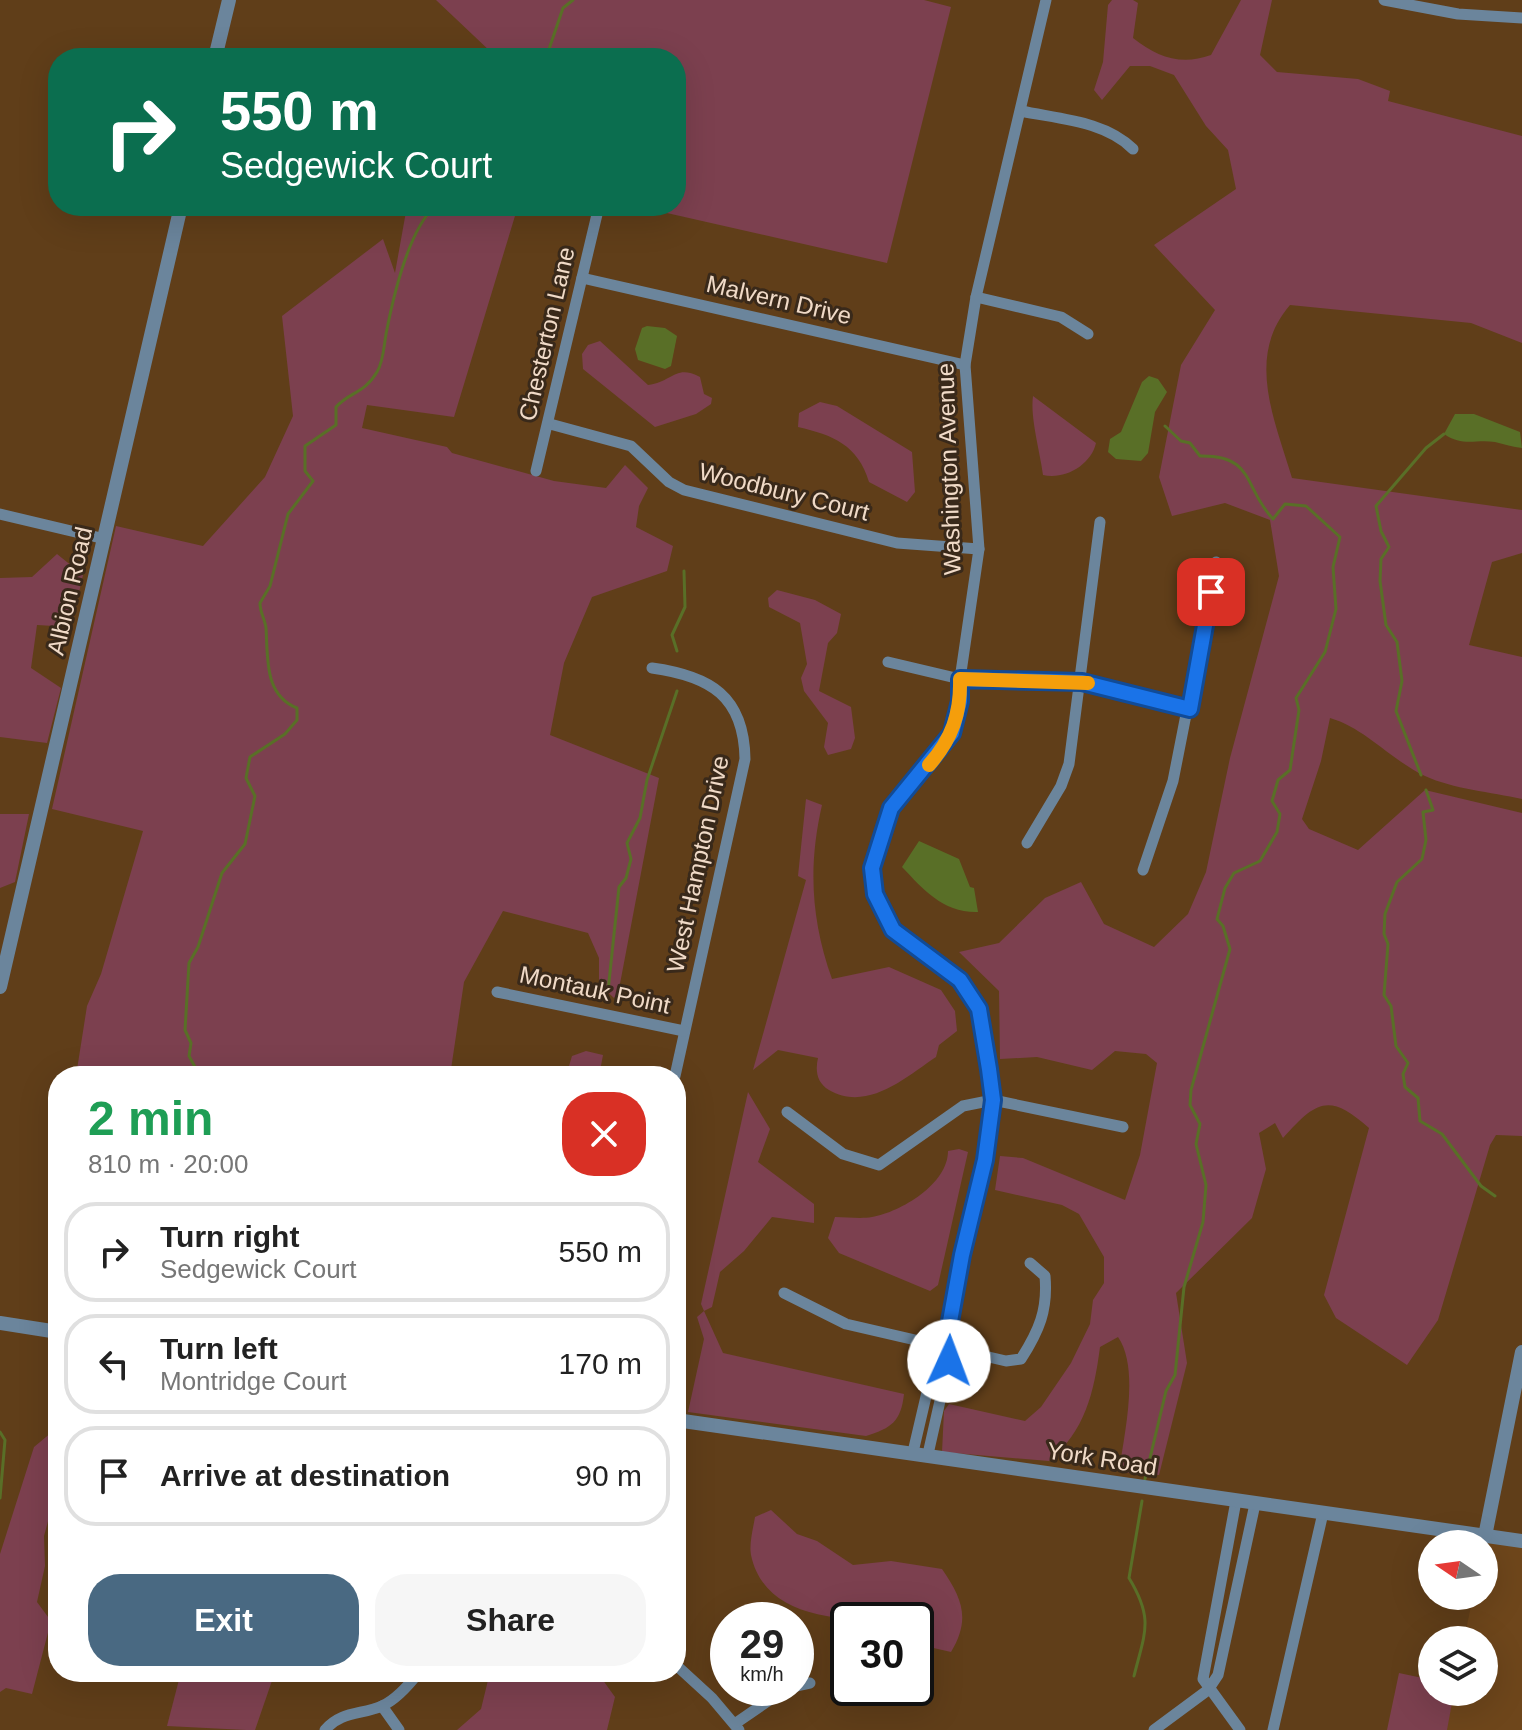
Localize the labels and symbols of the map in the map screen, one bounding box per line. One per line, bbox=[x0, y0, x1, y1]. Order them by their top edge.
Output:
street label: Chesterton Lane bbox=[513, 244, 580, 423]
street label: Malvern Drive bbox=[704, 270, 854, 329]
street label: Washington Avenue bbox=[931, 363, 966, 576]
street label: Woodbury Court bbox=[696, 457, 872, 526]
street label: Albion Road bbox=[42, 524, 97, 658]
pin bbox=[1177, 558, 1245, 626]
street label: West Hampton Drive bbox=[661, 753, 734, 975]
street label: Montauk Point bbox=[517, 960, 673, 1019]
position arrow bbox=[907, 1319, 991, 1403]
street label: York Road bbox=[1045, 1436, 1159, 1481]
north arrow bbox=[1418, 1530, 1498, 1610]
speed limit sign: 30 bbox=[830, 1602, 934, 1706]

